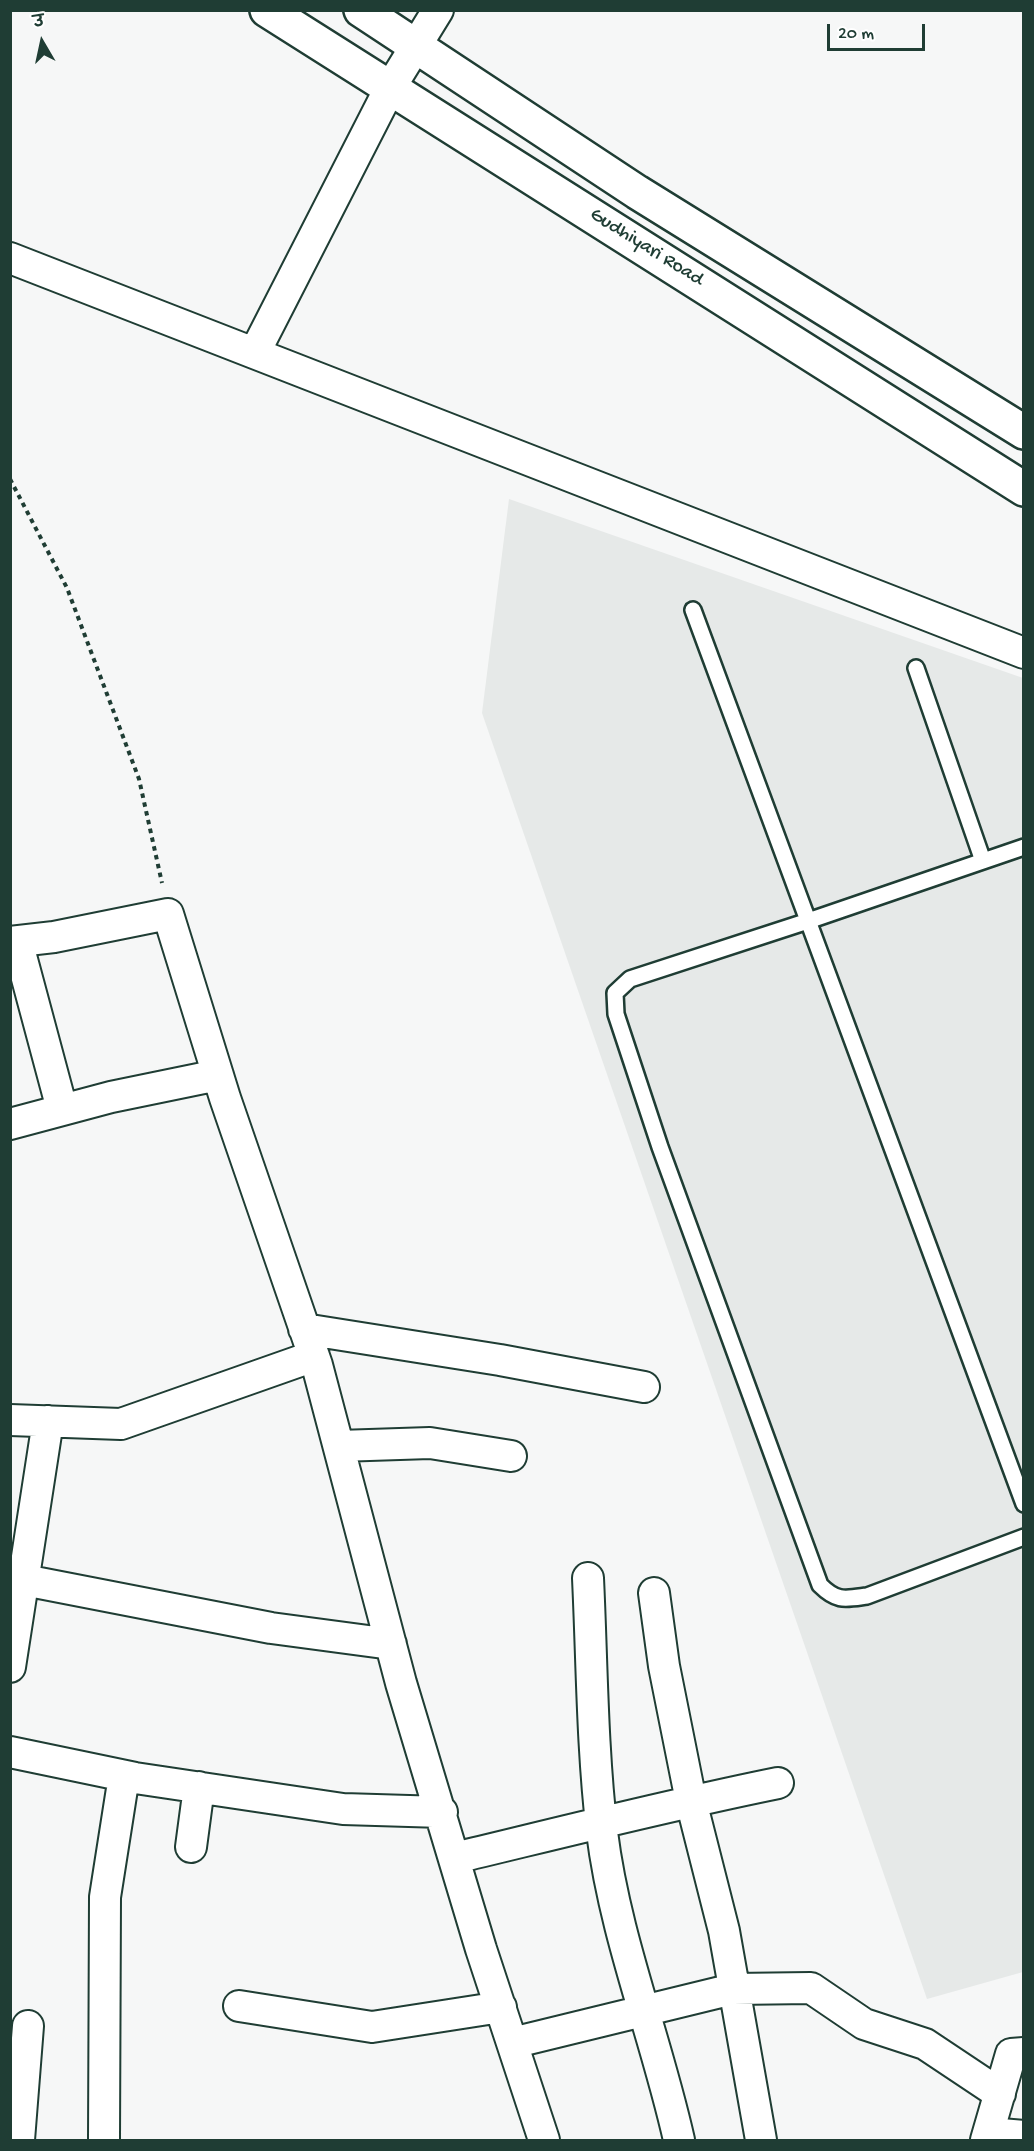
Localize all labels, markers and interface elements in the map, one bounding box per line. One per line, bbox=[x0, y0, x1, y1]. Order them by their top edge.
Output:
north arrow bbox=[12, 12, 72, 72]
scale bar bbox=[830, 12, 928, 50]
text: उ bbox=[32, 14, 46, 34]
text: 20 m bbox=[838, 24, 874, 45]
street label: Gudhiyari Road bbox=[585, 203, 707, 293]

